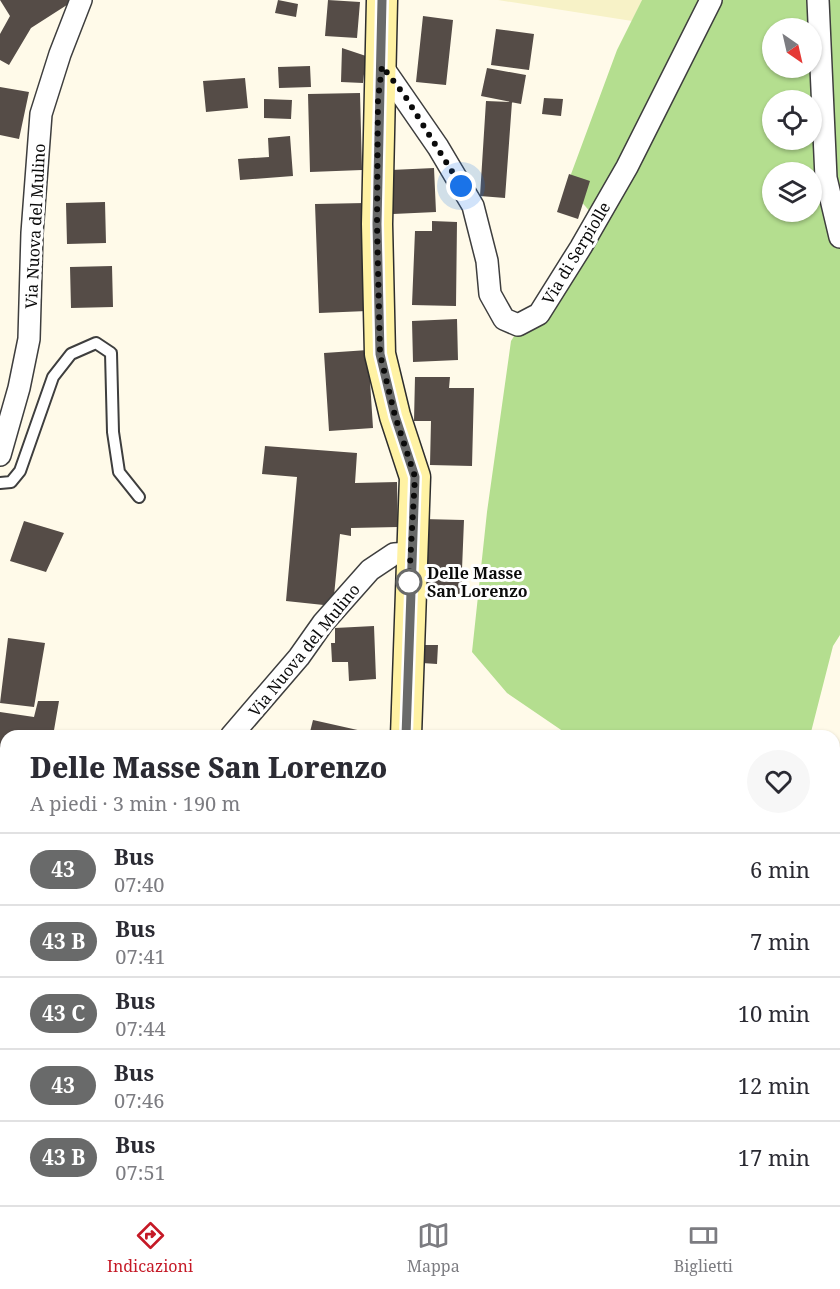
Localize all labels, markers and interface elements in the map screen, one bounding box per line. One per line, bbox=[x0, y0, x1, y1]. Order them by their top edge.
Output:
north arrow bbox=[762, 18, 822, 78]
map controls bbox=[762, 18, 822, 222]
button: locate bbox=[762, 90, 822, 150]
street label: Via Nuova del Mulino bbox=[20, 143, 50, 309]
button: layers bbox=[762, 162, 822, 222]
your location bbox=[446, 171, 476, 201]
street label: Via di Serpiolle bbox=[537, 198, 615, 308]
place label: Delle Masse San Lorenzo bbox=[427, 562, 528, 602]
marker: Delle Masse San Lorenzo bbox=[396, 569, 422, 595]
street label: Via Nuova del Mulino bbox=[243, 579, 365, 721]
text: Delle Masse San Lorenzo bbox=[30, 748, 387, 786]
button: heart bbox=[747, 750, 810, 813]
text: A piedi · 3 min · 190 m bbox=[30, 790, 240, 817]
text: Bus bbox=[114, 841, 154, 871]
text: 6 min bbox=[750, 854, 810, 884]
text: 43 bbox=[51, 855, 75, 883]
text: 07:40 bbox=[114, 871, 164, 898]
text: Bus bbox=[115, 913, 155, 943]
text: 7 min bbox=[750, 926, 810, 956]
text: 43 B bbox=[42, 927, 85, 955]
text: 07:41 bbox=[115, 943, 166, 970]
text: Bus bbox=[115, 985, 155, 1015]
text: 10 min bbox=[738, 998, 810, 1028]
text: 43 C bbox=[42, 999, 85, 1027]
text: 07:44 bbox=[115, 1015, 166, 1042]
text: Bus bbox=[114, 1057, 154, 1087]
text: 12 min bbox=[738, 1070, 810, 1100]
text: 43 bbox=[51, 1071, 75, 1099]
text: 07:46 bbox=[114, 1087, 164, 1114]
text: Bus bbox=[115, 1129, 155, 1159]
text: 17 min bbox=[738, 1142, 810, 1172]
text: 43 B bbox=[42, 1143, 85, 1171]
text: 07:51 bbox=[115, 1159, 166, 1186]
tab: Indicazioni bbox=[107, 1219, 193, 1277]
tab: Mappa bbox=[407, 1219, 460, 1277]
tab: Biglietti bbox=[674, 1219, 733, 1277]

